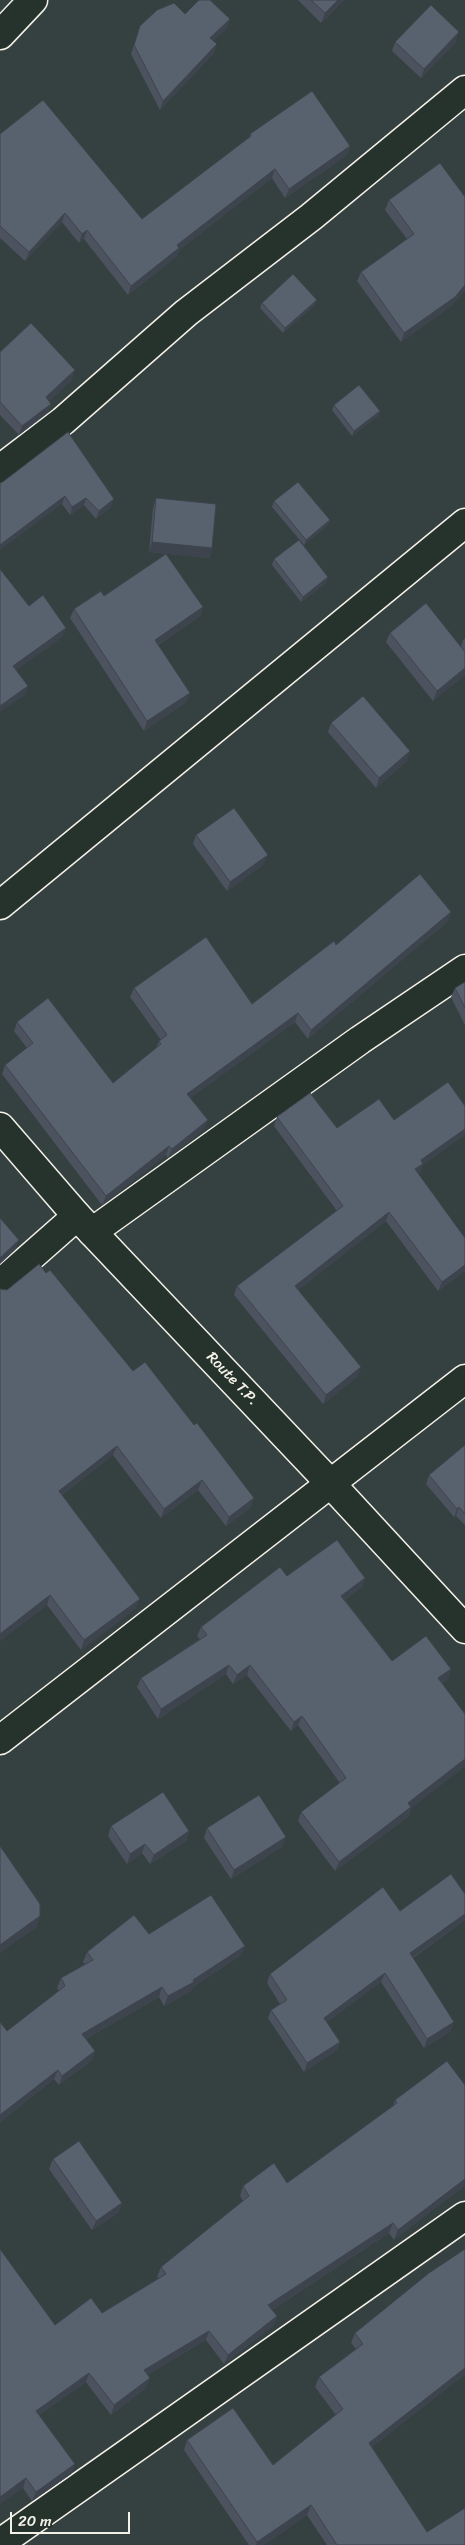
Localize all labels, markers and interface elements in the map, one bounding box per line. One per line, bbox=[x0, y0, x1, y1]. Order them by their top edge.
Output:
street label: Route T.P. bbox=[202, 1349, 262, 1409]
scale bar bbox=[12, 2502, 132, 2534]
text: 20 m bbox=[18, 2508, 52, 2534]

